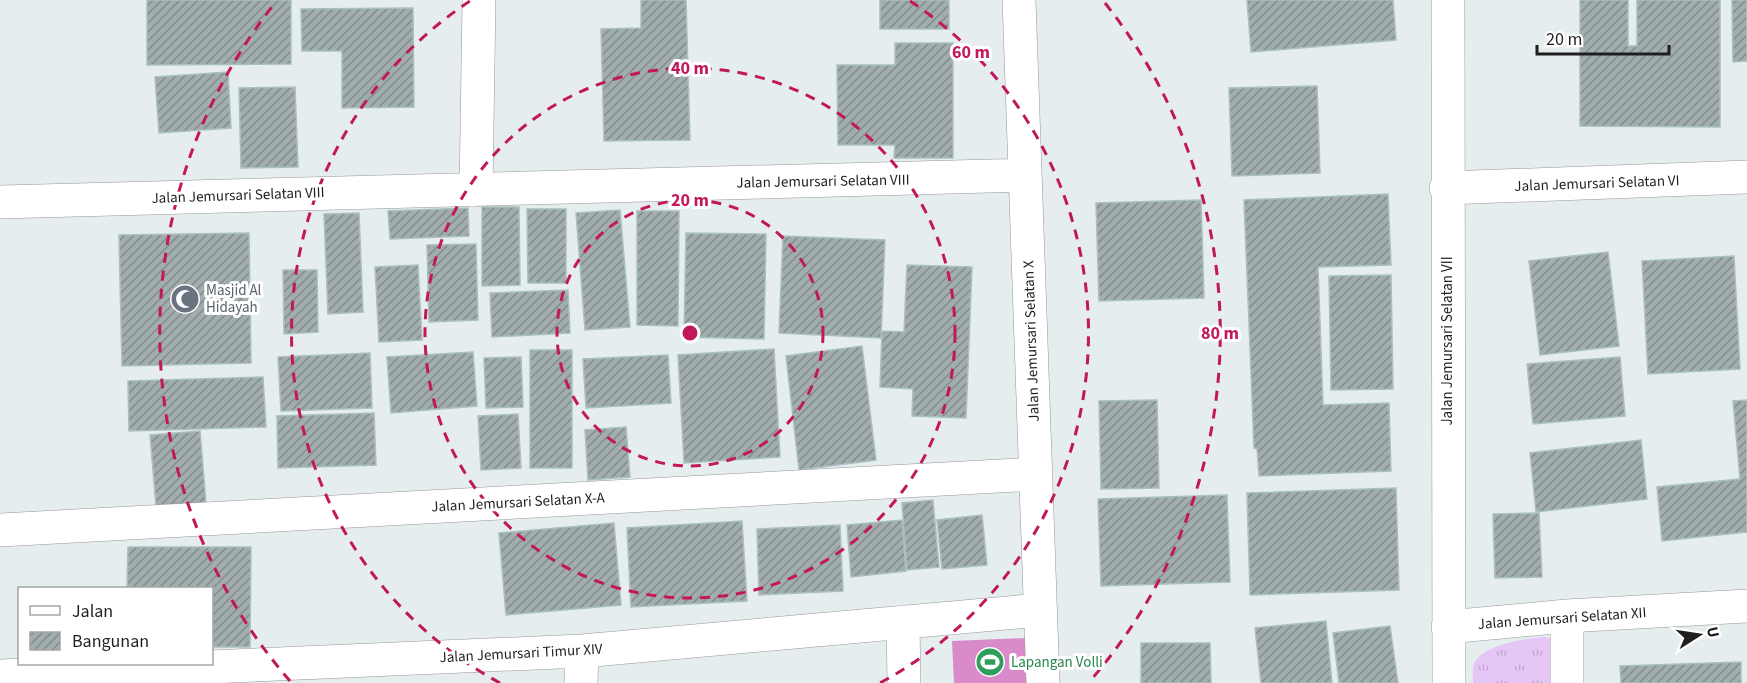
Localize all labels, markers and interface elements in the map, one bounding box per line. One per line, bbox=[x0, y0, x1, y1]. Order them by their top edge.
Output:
scale bar bbox=[1537, 18, 1669, 56]
text: 20 m bbox=[1546, 27, 1582, 52]
text: 60 m bbox=[952, 40, 990, 65]
text: 40 m bbox=[671, 56, 709, 81]
street label: Jalan Jemursari Selatan VIII bbox=[736, 169, 910, 194]
street label: Jalan Jemursari Selatan VI bbox=[1514, 170, 1680, 197]
street label: Jalan Jemursari Selatan VIII bbox=[151, 182, 325, 209]
text: 20 m bbox=[671, 188, 709, 213]
street label: Jalan Jemursari Selatan VII bbox=[1437, 256, 1458, 426]
street label: Jalan Jemursari Selatan X bbox=[1018, 260, 1045, 422]
place label: Masjid Al Hidayah bbox=[206, 280, 262, 318]
mosque icon: Masjid Al Hidayah bbox=[169, 283, 201, 315]
text: 80 m bbox=[1201, 321, 1239, 346]
centre of rings bbox=[680, 323, 700, 343]
street label: Jalan Jemursari Selatan X-A bbox=[431, 487, 606, 518]
legend bbox=[18, 587, 213, 665]
text: Jalan bbox=[72, 599, 113, 624]
street label: Jalan Jemursari Selatan XII bbox=[1477, 602, 1647, 635]
north arrow bbox=[1669, 605, 1729, 665]
text: U bbox=[1701, 625, 1725, 640]
text: Bangunan bbox=[72, 629, 149, 654]
street label: Jalan Jemursari Timur XIV bbox=[439, 639, 603, 668]
sports icon: Lapangan Volli bbox=[974, 646, 1006, 678]
place label: Lapangan Volli bbox=[1011, 652, 1103, 673]

